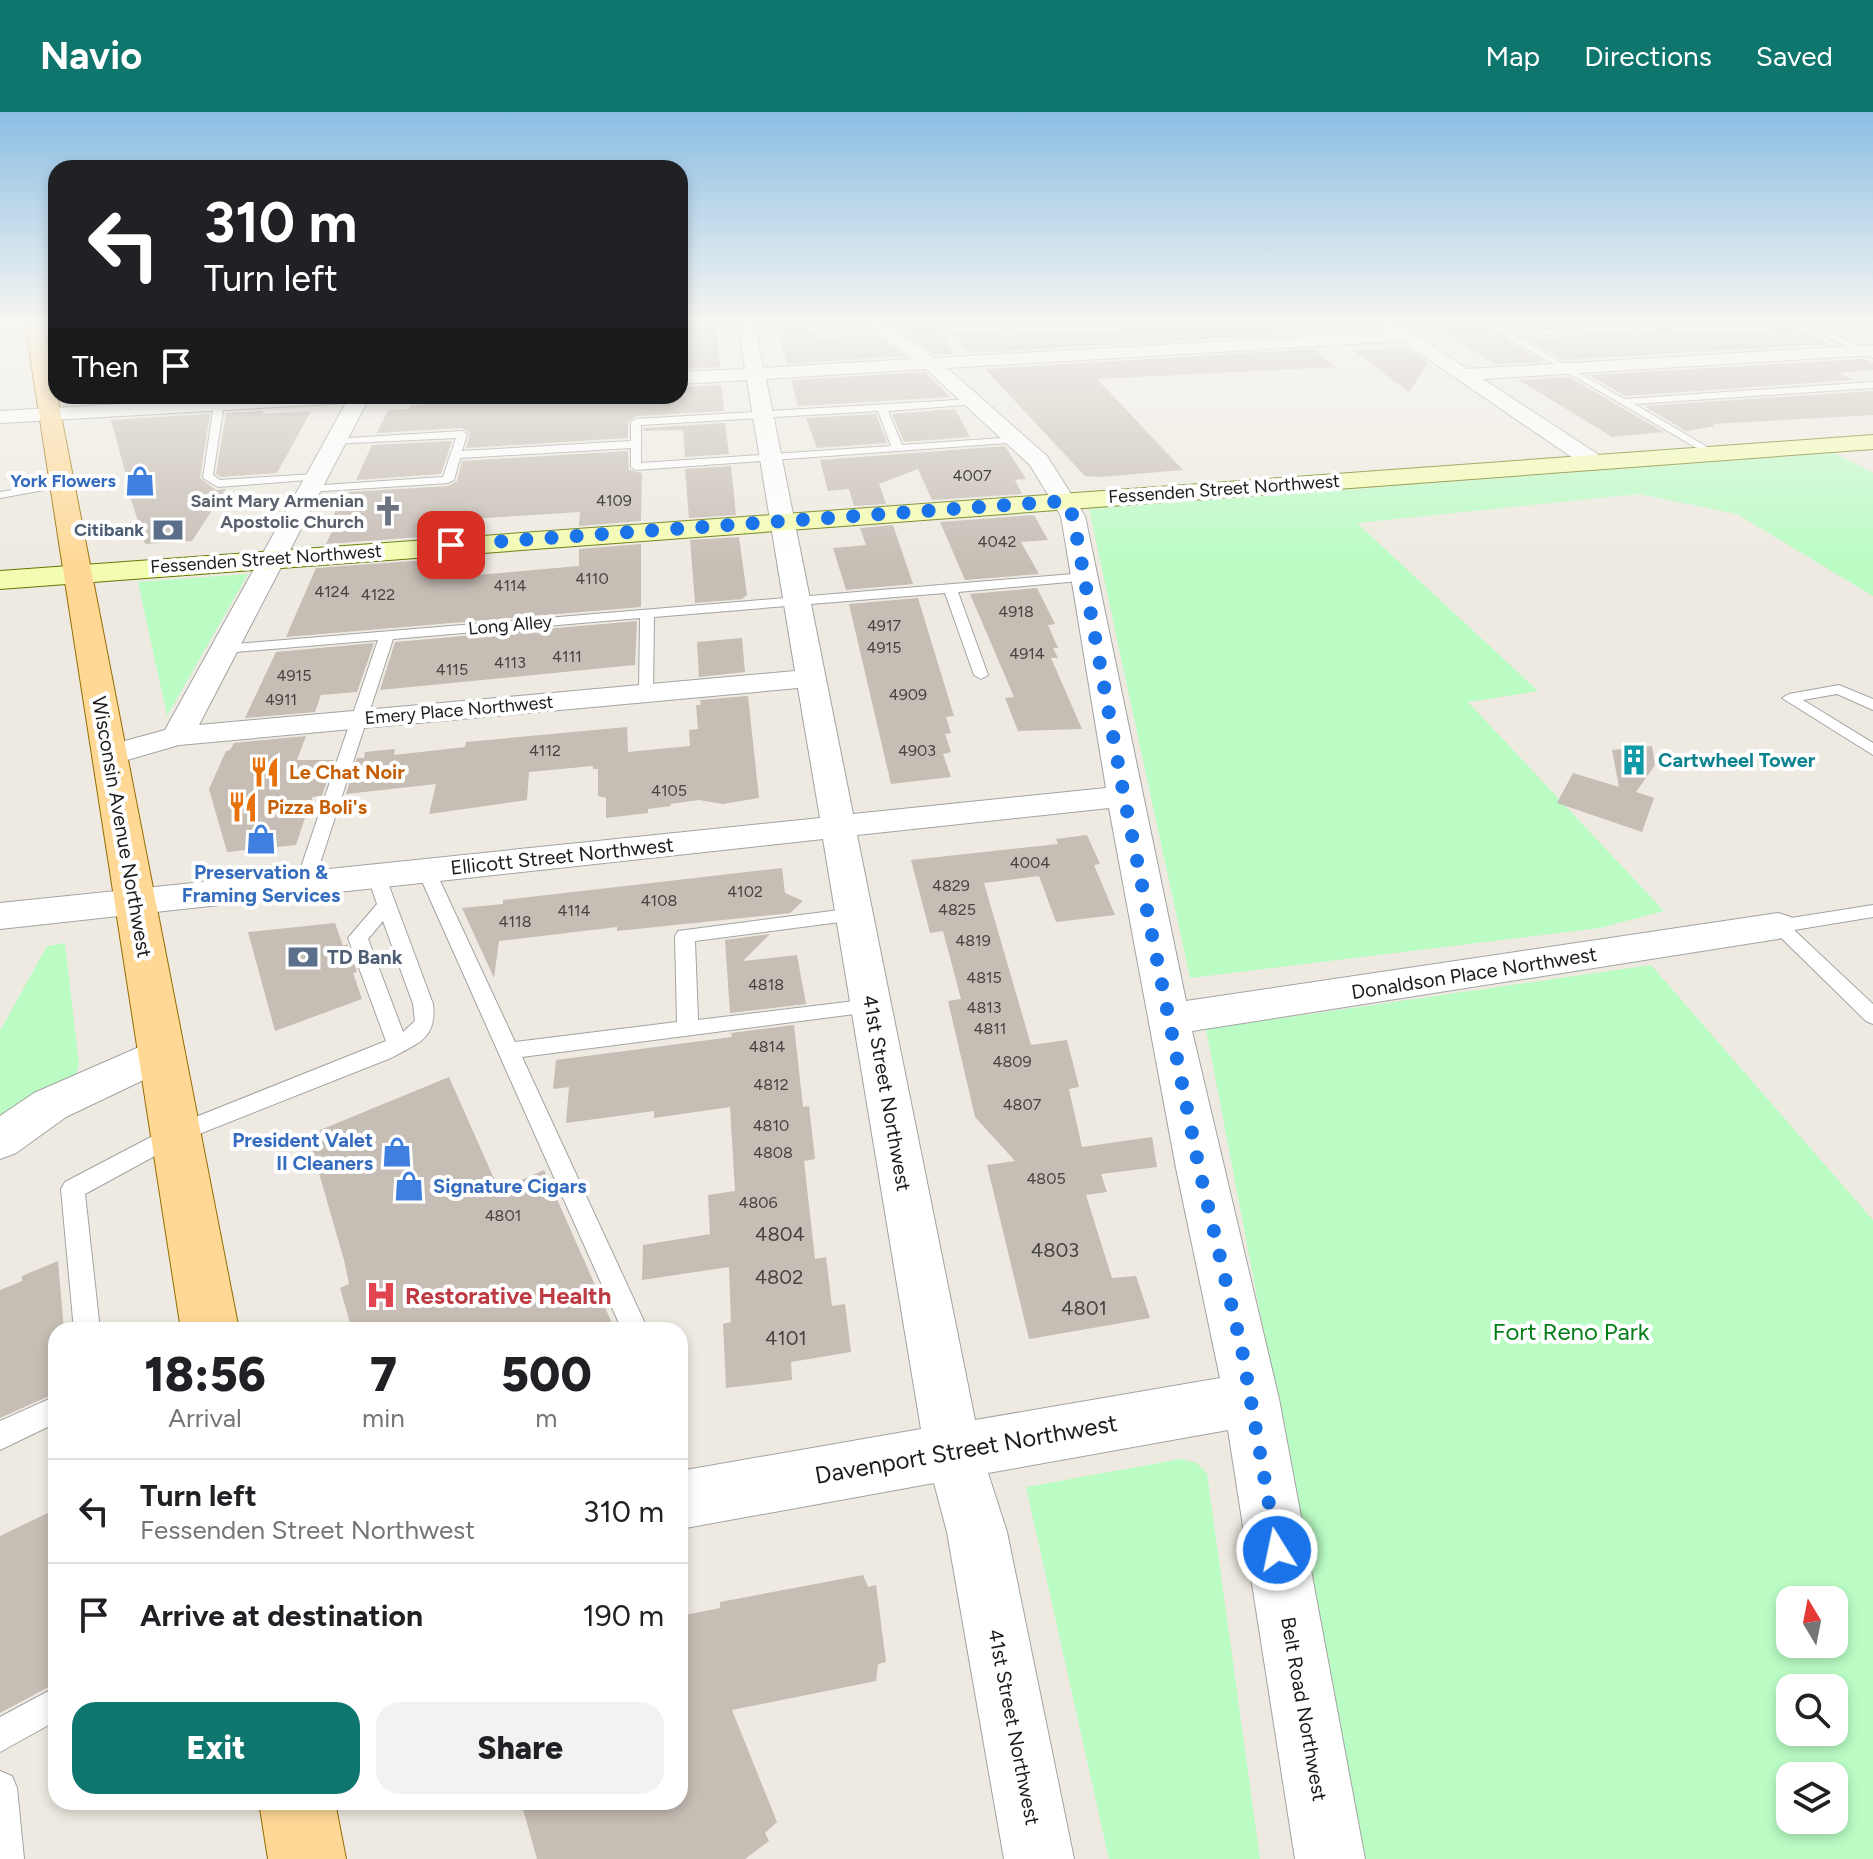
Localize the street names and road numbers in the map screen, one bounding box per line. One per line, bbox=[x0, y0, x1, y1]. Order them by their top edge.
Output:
street label: Fessenden Street Northwest bbox=[1108, 470, 1341, 508]
street label: Fessenden Street Northwest bbox=[150, 540, 383, 578]
street label: Long Alley bbox=[467, 610, 553, 640]
street label: Emery Place Northwest bbox=[364, 691, 555, 729]
street label: Wisconsin Avenue Northwest bbox=[87, 694, 157, 960]
street label: Ellicott Street Northwest bbox=[449, 832, 675, 880]
street label: Donaldson Place Northwest bbox=[1349, 942, 1599, 1004]
street label: 41st Street Northwest bbox=[858, 993, 916, 1193]
street label: Davenport Street Northwest bbox=[813, 1408, 1119, 1490]
street label: Belt Road Northwest bbox=[1276, 1615, 1332, 1803]
street label: 41st Street Northwest bbox=[983, 1627, 1045, 1827]

